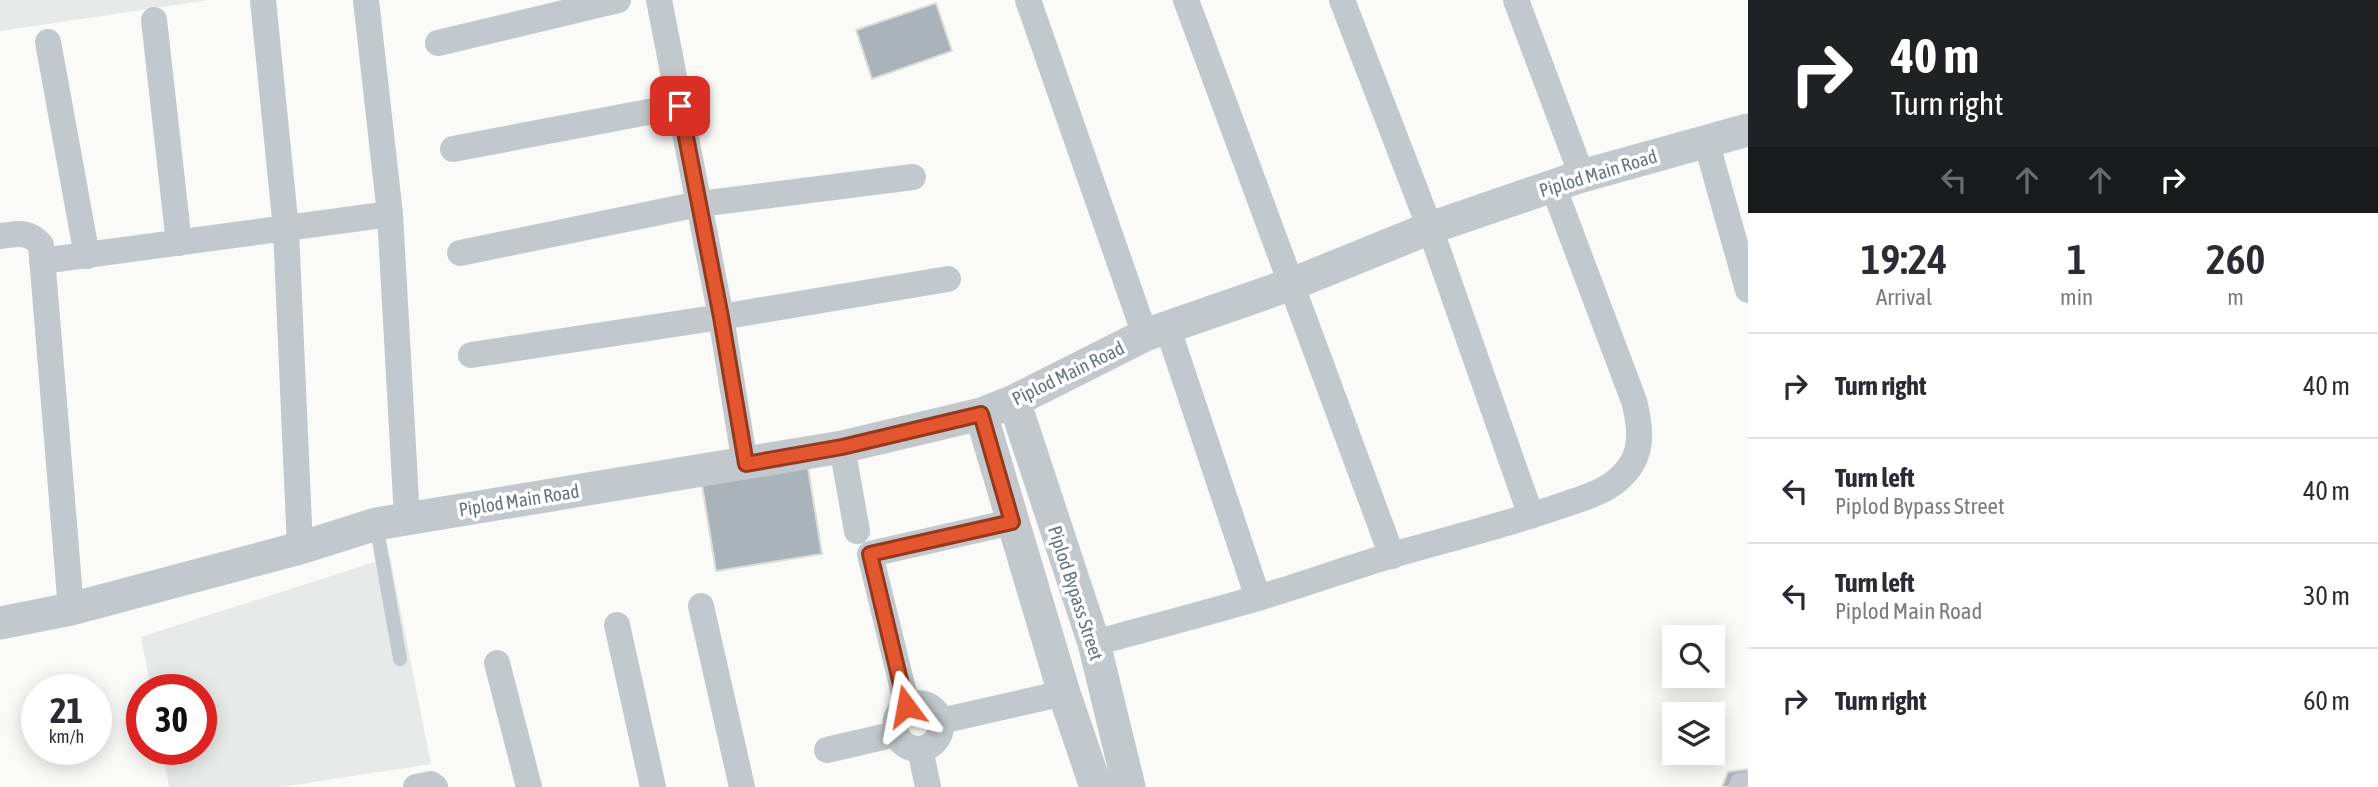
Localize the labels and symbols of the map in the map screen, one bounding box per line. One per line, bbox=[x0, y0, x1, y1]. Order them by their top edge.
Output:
pin bbox=[650, 76, 710, 136]
street label: Piplod Main Road bbox=[1537, 145, 1659, 201]
street label: Piplod Main Road bbox=[1008, 336, 1128, 410]
street label: Piplod Main Road bbox=[457, 480, 581, 520]
street label: Piplod Bypass Street bbox=[1044, 523, 1108, 663]
position arrow bbox=[869, 669, 943, 743]
speed limit sign: 30 bbox=[126, 674, 217, 765]

